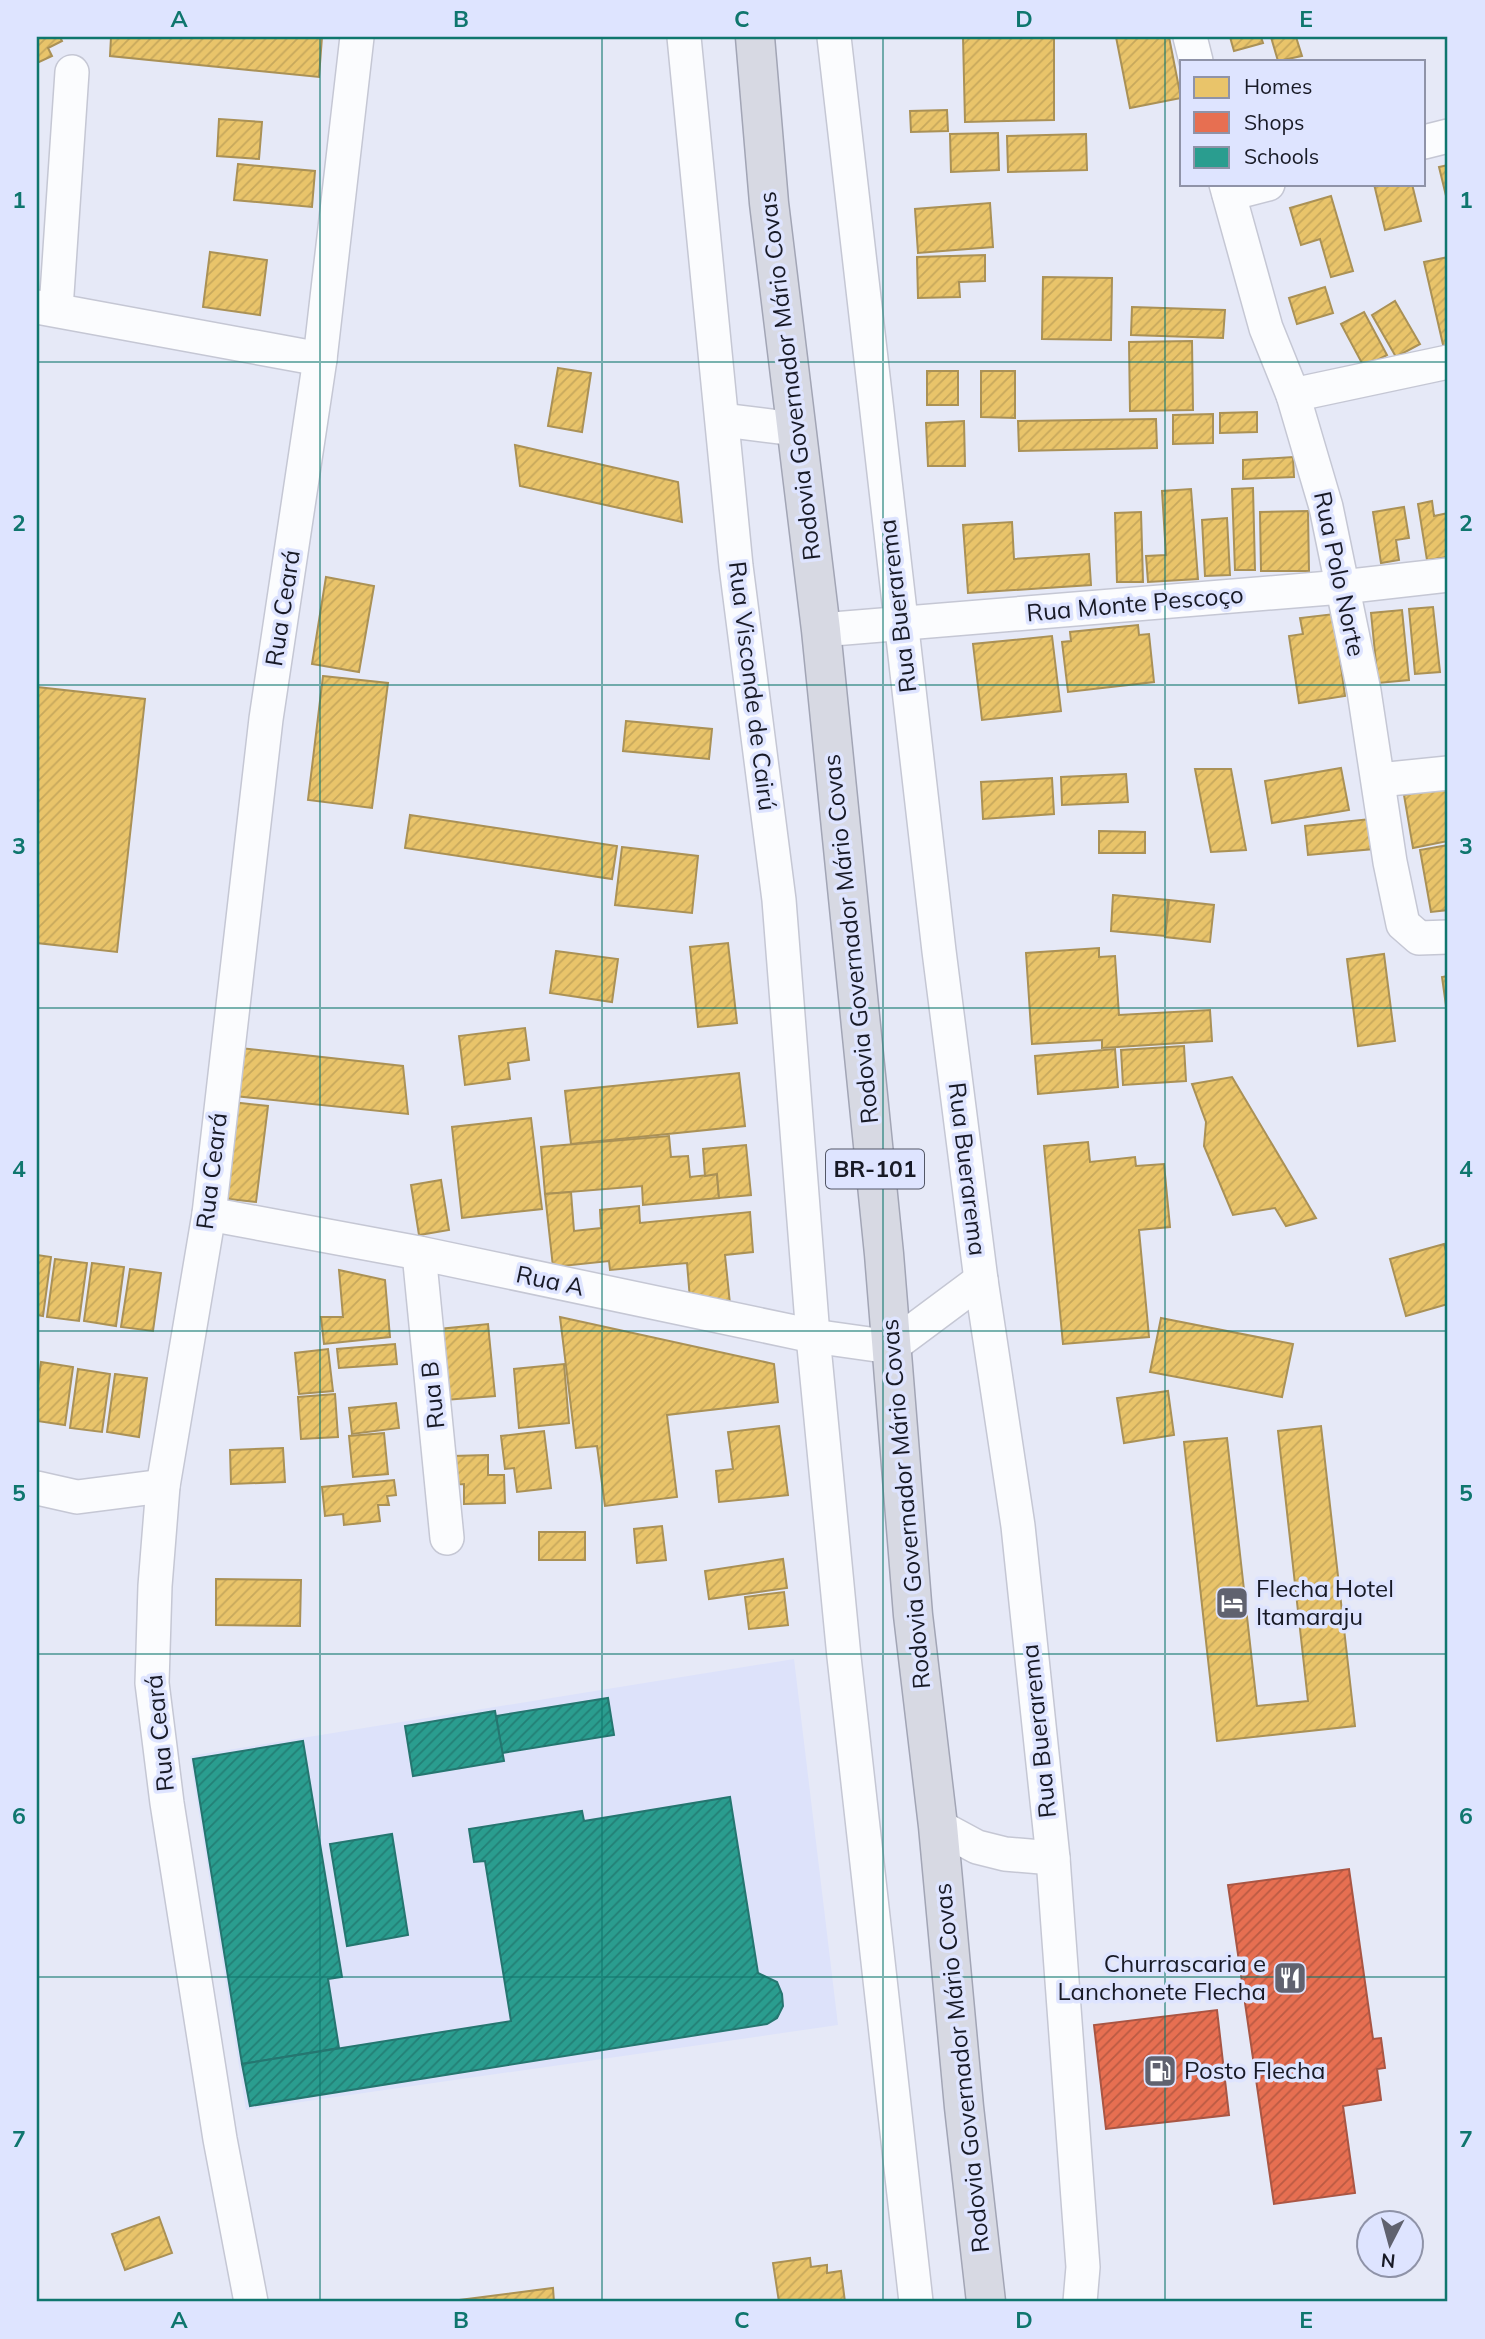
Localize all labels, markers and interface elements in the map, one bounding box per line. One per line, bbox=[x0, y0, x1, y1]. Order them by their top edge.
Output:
text: A bbox=[170, 4, 188, 33]
text: B bbox=[453, 4, 469, 33]
text: C bbox=[734, 4, 750, 33]
text: D bbox=[1015, 4, 1033, 33]
text: E bbox=[1299, 4, 1313, 33]
legend bbox=[1180, 60, 1426, 186]
text: Homes bbox=[1244, 73, 1312, 99]
text: Shops bbox=[1244, 109, 1304, 135]
text: Schools bbox=[1244, 143, 1319, 169]
text: 1 bbox=[12, 185, 26, 214]
text: 1 bbox=[1459, 185, 1473, 214]
street label: Rodovia Governador Mário Covas bbox=[751, 190, 827, 562]
street label: Rua Polo Norte bbox=[1308, 489, 1372, 659]
text: 2 bbox=[12, 508, 26, 537]
text: 2 bbox=[1459, 508, 1473, 537]
street label: Rua Buerarema bbox=[871, 518, 923, 695]
street label: Rua Ceará bbox=[258, 548, 306, 668]
street label: Rua Visconde de Cairú bbox=[723, 559, 783, 812]
street label: Rua Monte Pescoço bbox=[1025, 579, 1245, 627]
street label: Rodovia Governador Mário Covas bbox=[816, 753, 884, 1125]
text: 3 bbox=[12, 831, 26, 860]
text: 3 bbox=[1459, 831, 1473, 860]
street label: Rua Buerarema bbox=[942, 1080, 994, 1257]
street label: Rua Ceará bbox=[189, 1111, 233, 1231]
road number: BR-101 bbox=[826, 1150, 924, 1188]
text: 4 bbox=[12, 1154, 26, 1183]
text: 4 bbox=[1459, 1154, 1473, 1183]
street label: Rua A bbox=[513, 1258, 587, 1302]
street label: Rodovia Governador Mário Covas bbox=[874, 1318, 936, 1690]
street label: Rua B bbox=[414, 1360, 450, 1430]
text: 5 bbox=[12, 1478, 26, 1507]
text: 5 bbox=[1459, 1478, 1473, 1507]
place label: Flecha Hotel Itamaraju bbox=[1256, 1573, 1394, 1631]
hotel icon: Flecha Hotel Itamaraju bbox=[1213, 1584, 1251, 1622]
street label: Rua Buerarema bbox=[1014, 1643, 1062, 1819]
street label: Rua Ceará bbox=[138, 1673, 180, 1793]
text: 6 bbox=[12, 1801, 26, 1830]
text: 6 bbox=[1459, 1801, 1473, 1830]
street label: Rodovia Governador Mário Covas bbox=[927, 1882, 995, 2254]
place label: Churrascaria e Lanchonete Flecha bbox=[1057, 1948, 1266, 2006]
restaurant icon: Churrascaria e Lanchonete Flecha bbox=[1271, 1959, 1309, 1997]
fuel station icon: Posto Flecha bbox=[1141, 2052, 1179, 2090]
place label: Posto Flecha bbox=[1184, 2055, 1325, 2085]
text: 7 bbox=[12, 2124, 26, 2153]
text: 7 bbox=[1459, 2124, 1473, 2153]
north arrow bbox=[1356, 2210, 1426, 2280]
text: N bbox=[1380, 2248, 1397, 2274]
text: A bbox=[170, 2305, 188, 2334]
text: B bbox=[453, 2305, 469, 2334]
text: C bbox=[734, 2305, 750, 2334]
text: D bbox=[1015, 2305, 1033, 2334]
text: E bbox=[1299, 2305, 1313, 2334]

